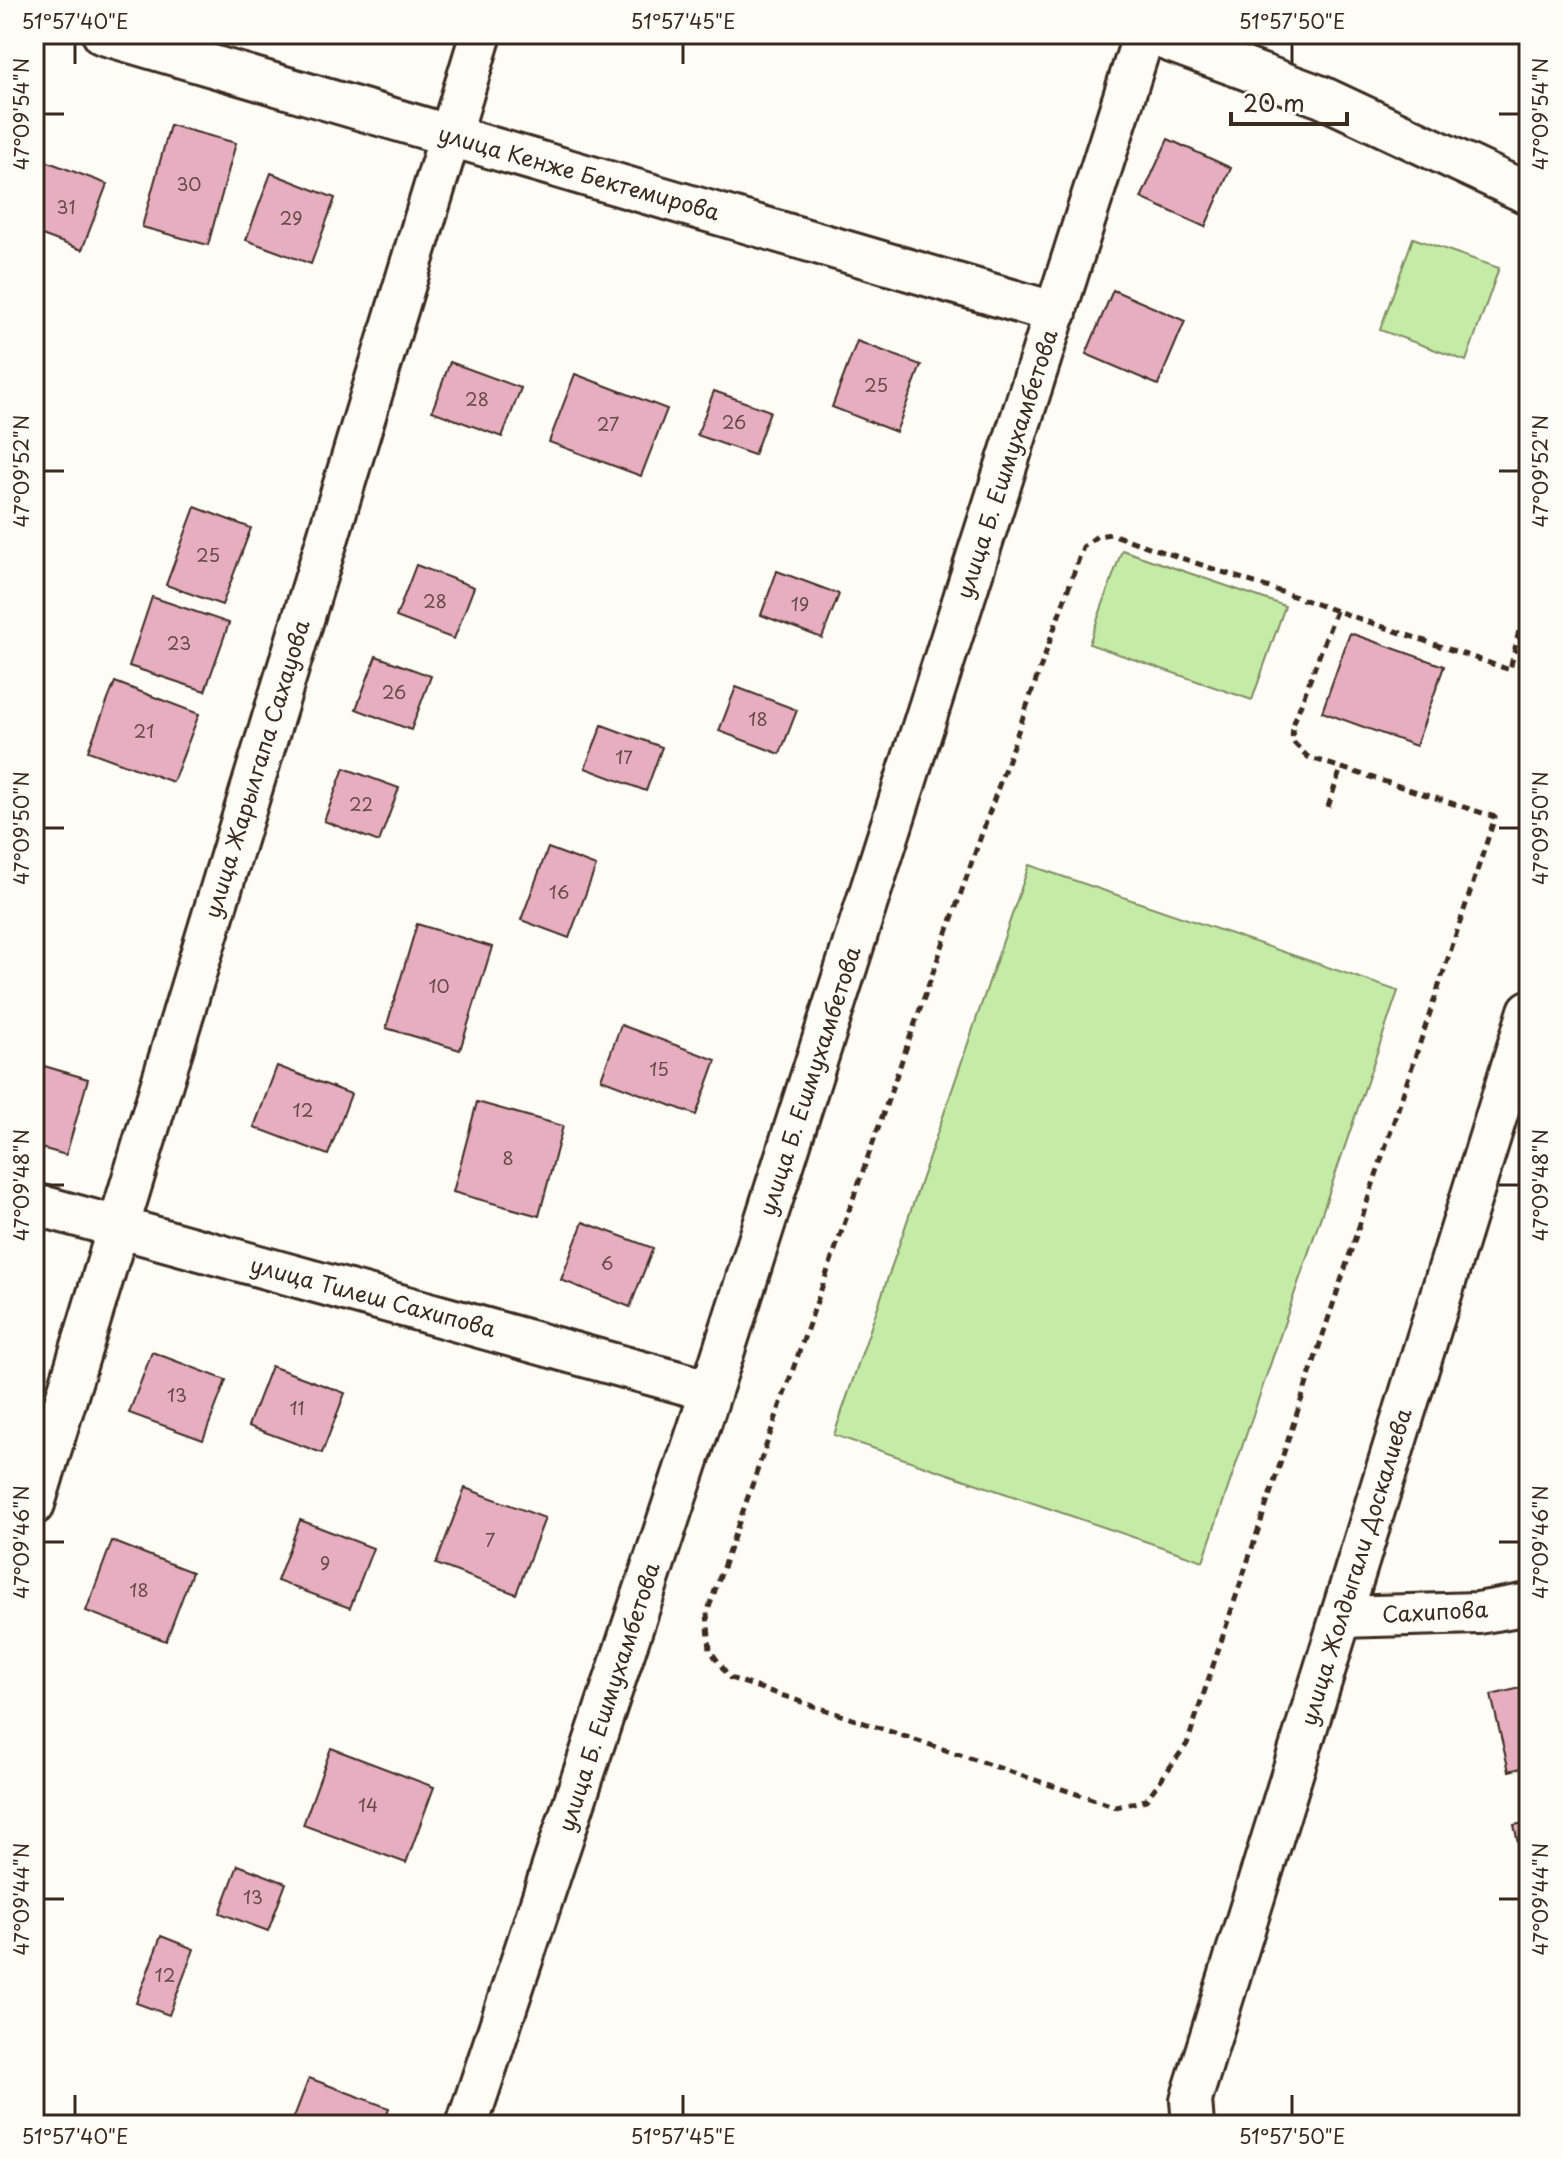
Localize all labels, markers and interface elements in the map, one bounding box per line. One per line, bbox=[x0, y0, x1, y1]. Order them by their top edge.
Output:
text: 51°57'40"E bbox=[21, 6, 129, 36]
text: 51°57'45"E bbox=[631, 6, 735, 36]
text: 51°57'50"E bbox=[1239, 6, 1345, 36]
text: 47°09'54"N bbox=[6, 58, 36, 170]
text: 47°09'54"N bbox=[1525, 58, 1555, 170]
scale bar bbox=[1231, 76, 1347, 126]
text: 20 m bbox=[1243, 84, 1305, 120]
street label: улица Кенже Бектемирова bbox=[435, 116, 724, 228]
house number: 30 bbox=[176, 170, 202, 197]
house number: 31 bbox=[57, 193, 75, 220]
house number: 29 bbox=[280, 204, 302, 231]
street label: улица Б. Ешмухамбетова bbox=[946, 324, 1065, 602]
house number: 25 bbox=[864, 371, 888, 398]
house number: 28 bbox=[465, 385, 489, 412]
house number: 26 bbox=[722, 408, 746, 435]
house number: 27 bbox=[597, 410, 619, 437]
text: 47°09'52"N bbox=[6, 415, 36, 527]
text: 47°09'52"N bbox=[1525, 415, 1555, 527]
house number: 25 bbox=[196, 541, 220, 568]
house number: 28 bbox=[423, 587, 447, 614]
house number: 19 bbox=[791, 590, 809, 617]
street label: улица Жарылгапа Сахауова bbox=[194, 615, 317, 922]
house number: 23 bbox=[167, 629, 191, 656]
house number: 26 bbox=[382, 678, 406, 705]
house number: 18 bbox=[748, 705, 768, 732]
house number: 21 bbox=[134, 717, 154, 744]
house number: 17 bbox=[615, 743, 633, 770]
text: 47°09'50"N bbox=[6, 771, 36, 885]
text: 47°09'50"N bbox=[1525, 771, 1555, 885]
house number: 22 bbox=[349, 790, 373, 817]
house number: 16 bbox=[549, 878, 569, 905]
street label: улица Б. Ешмухамбетова bbox=[749, 941, 868, 1219]
house number: 10 bbox=[428, 972, 450, 999]
house number: 15 bbox=[649, 1055, 669, 1082]
house number: 12 bbox=[293, 1096, 313, 1123]
text: 47°09'48"N bbox=[6, 1129, 36, 1241]
text: 47°09'48"N bbox=[1525, 1129, 1555, 1241]
house number: 8 bbox=[502, 1144, 514, 1171]
street label: улица Тилеш Сахипова bbox=[247, 1247, 500, 1344]
house number: 6 bbox=[601, 1249, 613, 1276]
house number: 13 bbox=[167, 1381, 187, 1408]
house number: 11 bbox=[289, 1394, 305, 1421]
street label: улица Жолдыгали Доскалиева bbox=[1291, 1404, 1419, 1729]
text: 47°09'46"N bbox=[6, 1485, 36, 1599]
text: 47°09'46"N bbox=[1525, 1485, 1555, 1599]
house number: 7 bbox=[485, 1526, 495, 1553]
house number: 9 bbox=[320, 1549, 330, 1576]
street label: улица Б. Ешмухамбетова bbox=[548, 1557, 667, 1835]
house number: 18 bbox=[129, 1576, 149, 1603]
street label: Сахипова bbox=[1381, 1591, 1489, 1630]
house number: 14 bbox=[358, 1791, 378, 1818]
text: 47°09'44"N bbox=[6, 1843, 36, 1956]
text: 47°09'44"N bbox=[1525, 1843, 1555, 1956]
house number: 13 bbox=[243, 1883, 263, 1910]
house number: 12 bbox=[155, 1961, 175, 1988]
text: 51°57'40"E bbox=[21, 2121, 129, 2151]
text: 51°57'45"E bbox=[631, 2121, 735, 2151]
text: 51°57'50"E bbox=[1239, 2121, 1345, 2151]

